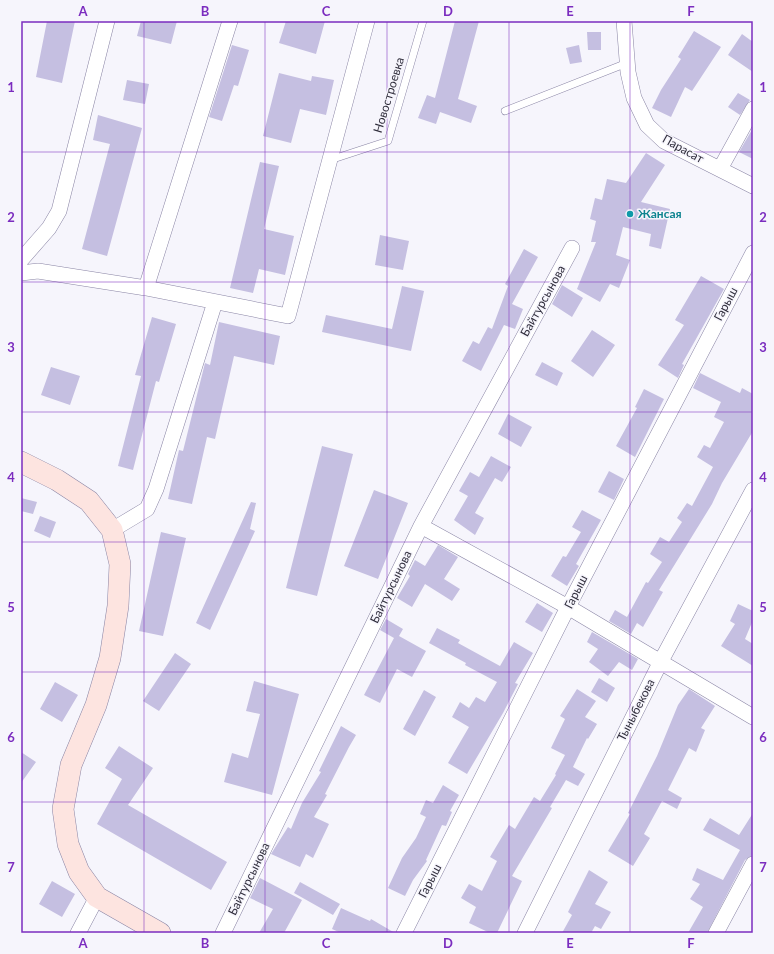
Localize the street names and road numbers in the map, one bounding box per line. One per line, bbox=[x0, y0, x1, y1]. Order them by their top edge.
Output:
street label: Новостроевка bbox=[370, 55, 407, 135]
street label: Парасат bbox=[660, 131, 707, 166]
street label: Байтурсынова bbox=[517, 262, 568, 339]
street label: Гарыш bbox=[711, 284, 741, 323]
street label: Байтурсынова bbox=[366, 548, 415, 626]
street label: Гарыш bbox=[561, 572, 590, 611]
street label: Тыныбекова bbox=[613, 676, 658, 743]
street label: Байтурсынова bbox=[224, 840, 273, 918]
street label: Гарыш bbox=[415, 861, 444, 900]

